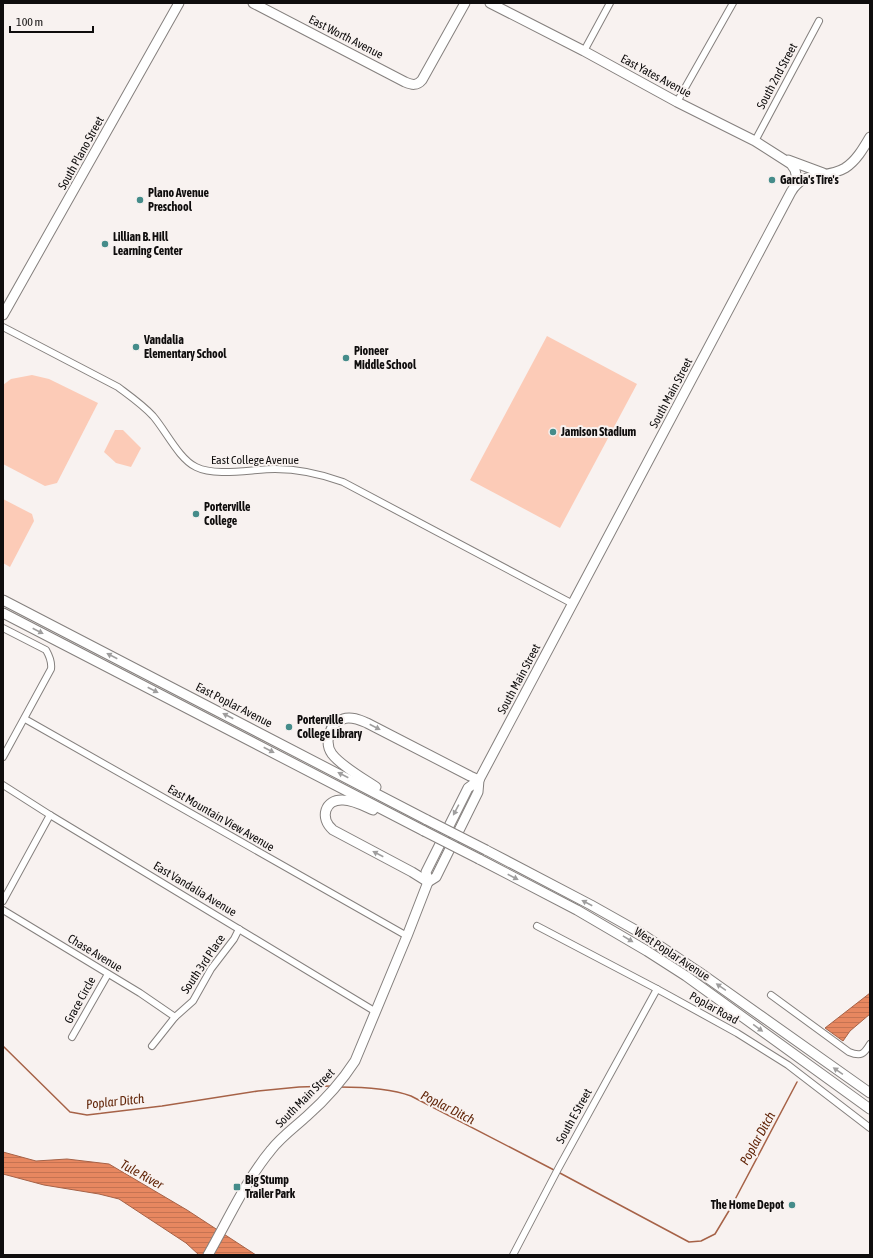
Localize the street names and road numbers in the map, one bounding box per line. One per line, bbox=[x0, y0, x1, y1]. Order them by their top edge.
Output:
street label: East Worth Avenue bbox=[306, 12, 386, 62]
street label: South 2nd Street bbox=[754, 40, 800, 111]
street label: East Yates Avenue bbox=[618, 51, 694, 101]
street label: South Plano Street bbox=[55, 114, 107, 192]
street label: South Main Street bbox=[647, 355, 696, 431]
street label: East College Avenue bbox=[211, 453, 299, 467]
street label: South Main Street bbox=[495, 641, 544, 717]
street label: East Poplar Avenue bbox=[193, 680, 275, 730]
street label: East Mountain View Avenue bbox=[165, 782, 277, 854]
street label: East Vandalia Avenue bbox=[151, 859, 239, 919]
street label: West Poplar Avenue bbox=[632, 924, 712, 984]
street label: Chase Avenue bbox=[65, 931, 125, 975]
street label: South 3rd Place bbox=[178, 932, 228, 996]
street label: Grace Circle bbox=[61, 974, 99, 1026]
street label: Poplar Road bbox=[687, 989, 741, 1027]
street label: South Main Street bbox=[273, 1065, 338, 1130]
street label: South E Street bbox=[553, 1086, 595, 1146]

